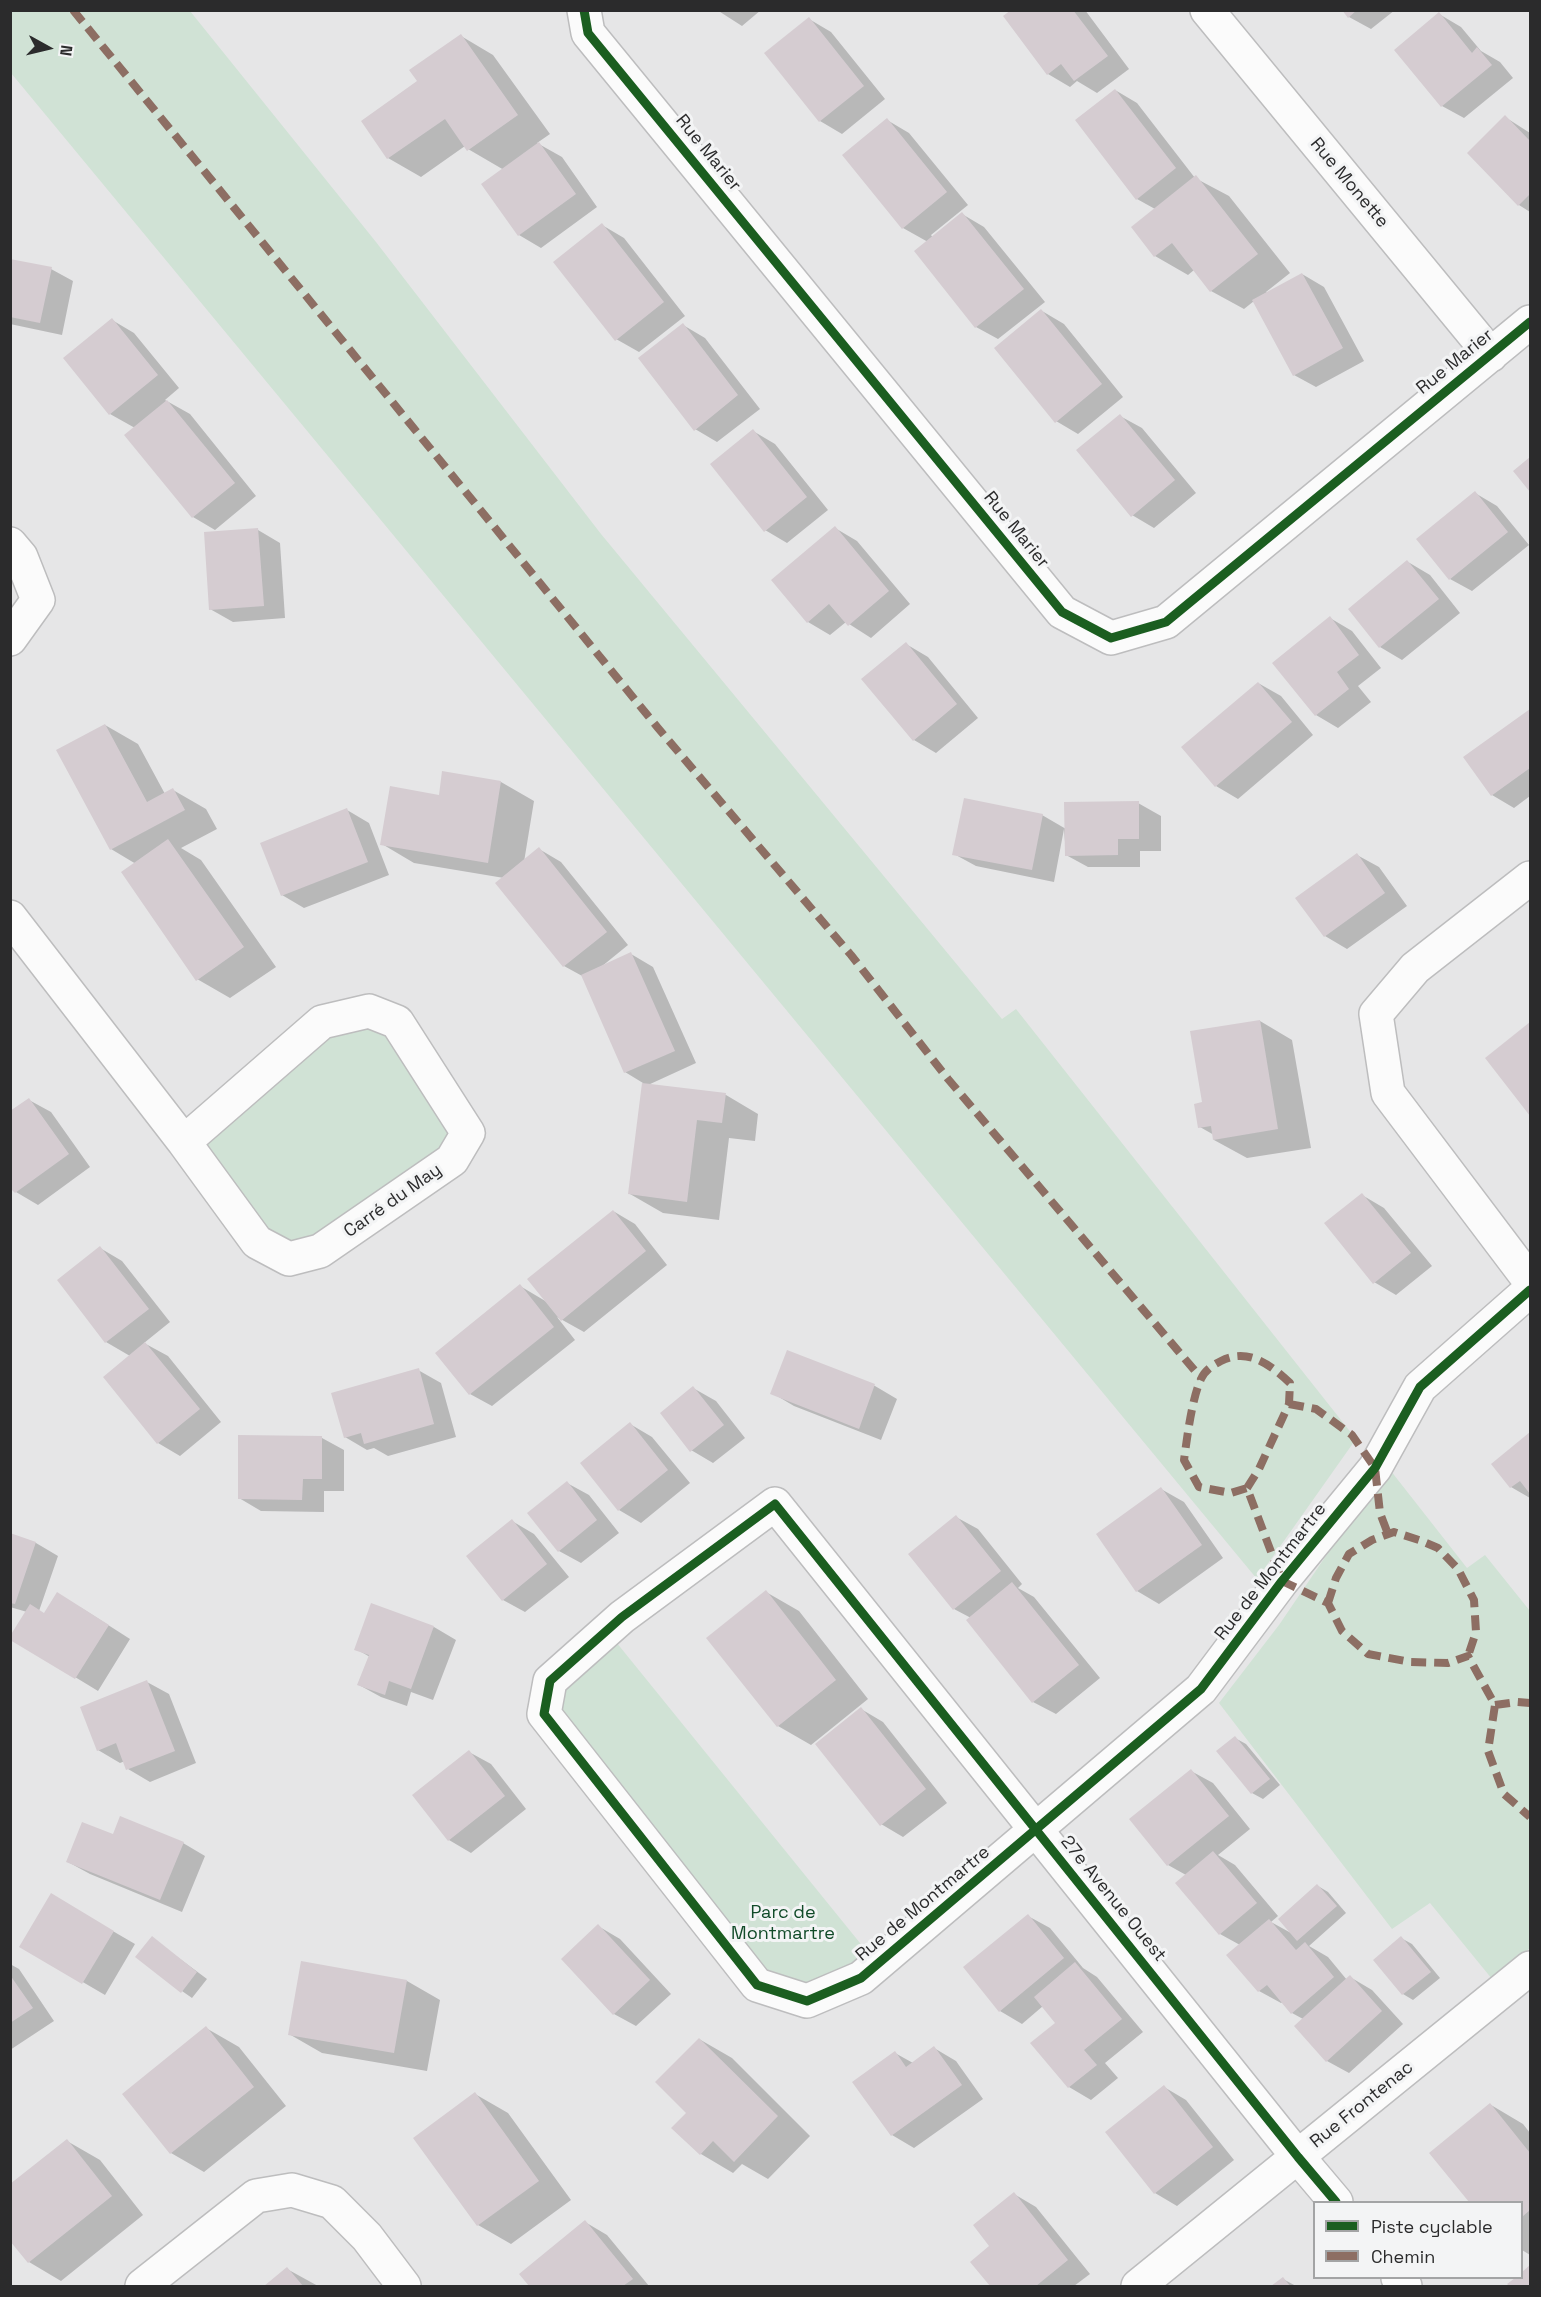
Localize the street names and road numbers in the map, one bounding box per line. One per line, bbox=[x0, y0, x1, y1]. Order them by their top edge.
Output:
street label: Rue Marier bbox=[671, 110, 745, 196]
street label: Rue Monette bbox=[1305, 134, 1393, 232]
street label: Rue Marier bbox=[1412, 325, 1498, 399]
street label: Rue Marier bbox=[979, 487, 1053, 573]
street label: Carré du May bbox=[340, 1159, 446, 1243]
street label: Rue de Montmartre bbox=[1211, 1499, 1331, 1645]
street label: 27e Avenue Ouest bbox=[1056, 1832, 1170, 1966]
street label: Rue de Montmartre bbox=[852, 1842, 994, 1966]
street label: Rue Frontenac bbox=[1306, 2057, 1418, 2153]

